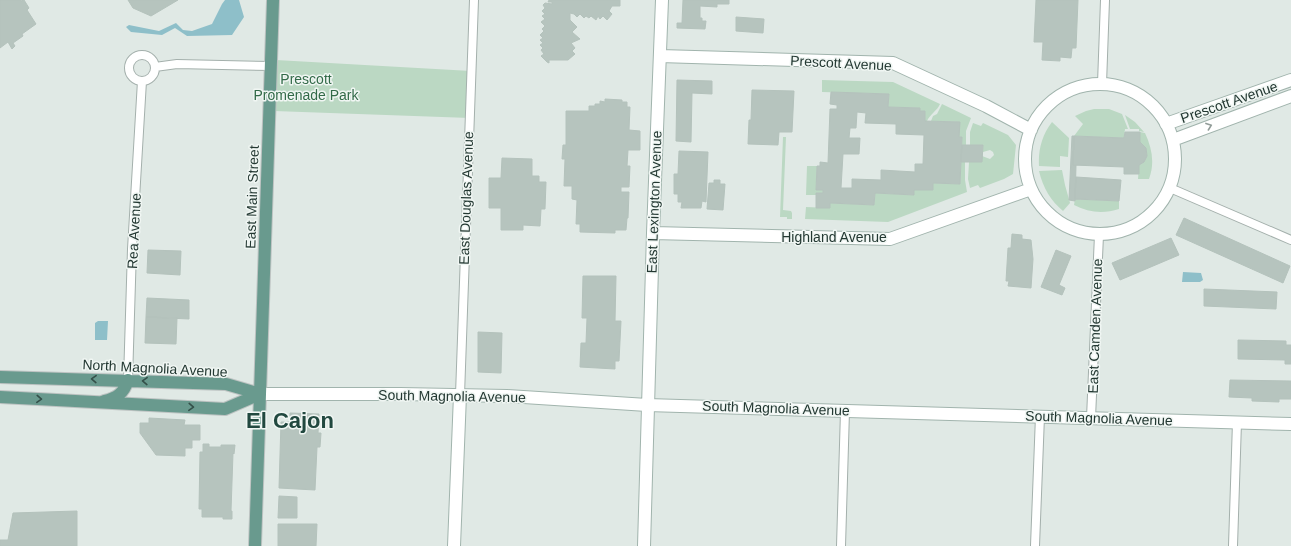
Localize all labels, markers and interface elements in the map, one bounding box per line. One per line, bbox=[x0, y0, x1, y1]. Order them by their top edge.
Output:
street label: Prescott Avenue bbox=[790, 52, 892, 74]
park label: Prescott Promenade Park bbox=[253, 71, 360, 103]
street label: Prescott Avenue bbox=[1178, 78, 1280, 126]
one-way arrow bbox=[1206, 123, 1213, 131]
street label: East Lexington Avenue bbox=[644, 130, 664, 274]
street label: East Douglas Avenue bbox=[456, 131, 476, 265]
street label: East Main Street bbox=[242, 145, 262, 249]
street label: Rea Avenue bbox=[124, 192, 144, 269]
street label: Highland Avenue bbox=[781, 229, 887, 245]
street label: East Camden Avenue bbox=[1085, 258, 1105, 394]
street label: North Magnolia Avenue bbox=[82, 356, 228, 380]
one-way arrow bbox=[91, 375, 97, 383]
one-way arrow bbox=[142, 377, 148, 385]
street label: South Magnolia Avenue bbox=[378, 387, 526, 405]
one-way arrow bbox=[36, 395, 42, 404]
street label: South Magnolia Avenue bbox=[702, 397, 850, 419]
one-way arrow bbox=[188, 403, 194, 412]
street label: South Magnolia Avenue bbox=[1025, 407, 1173, 429]
district label: El Cajon bbox=[246, 408, 334, 433]

